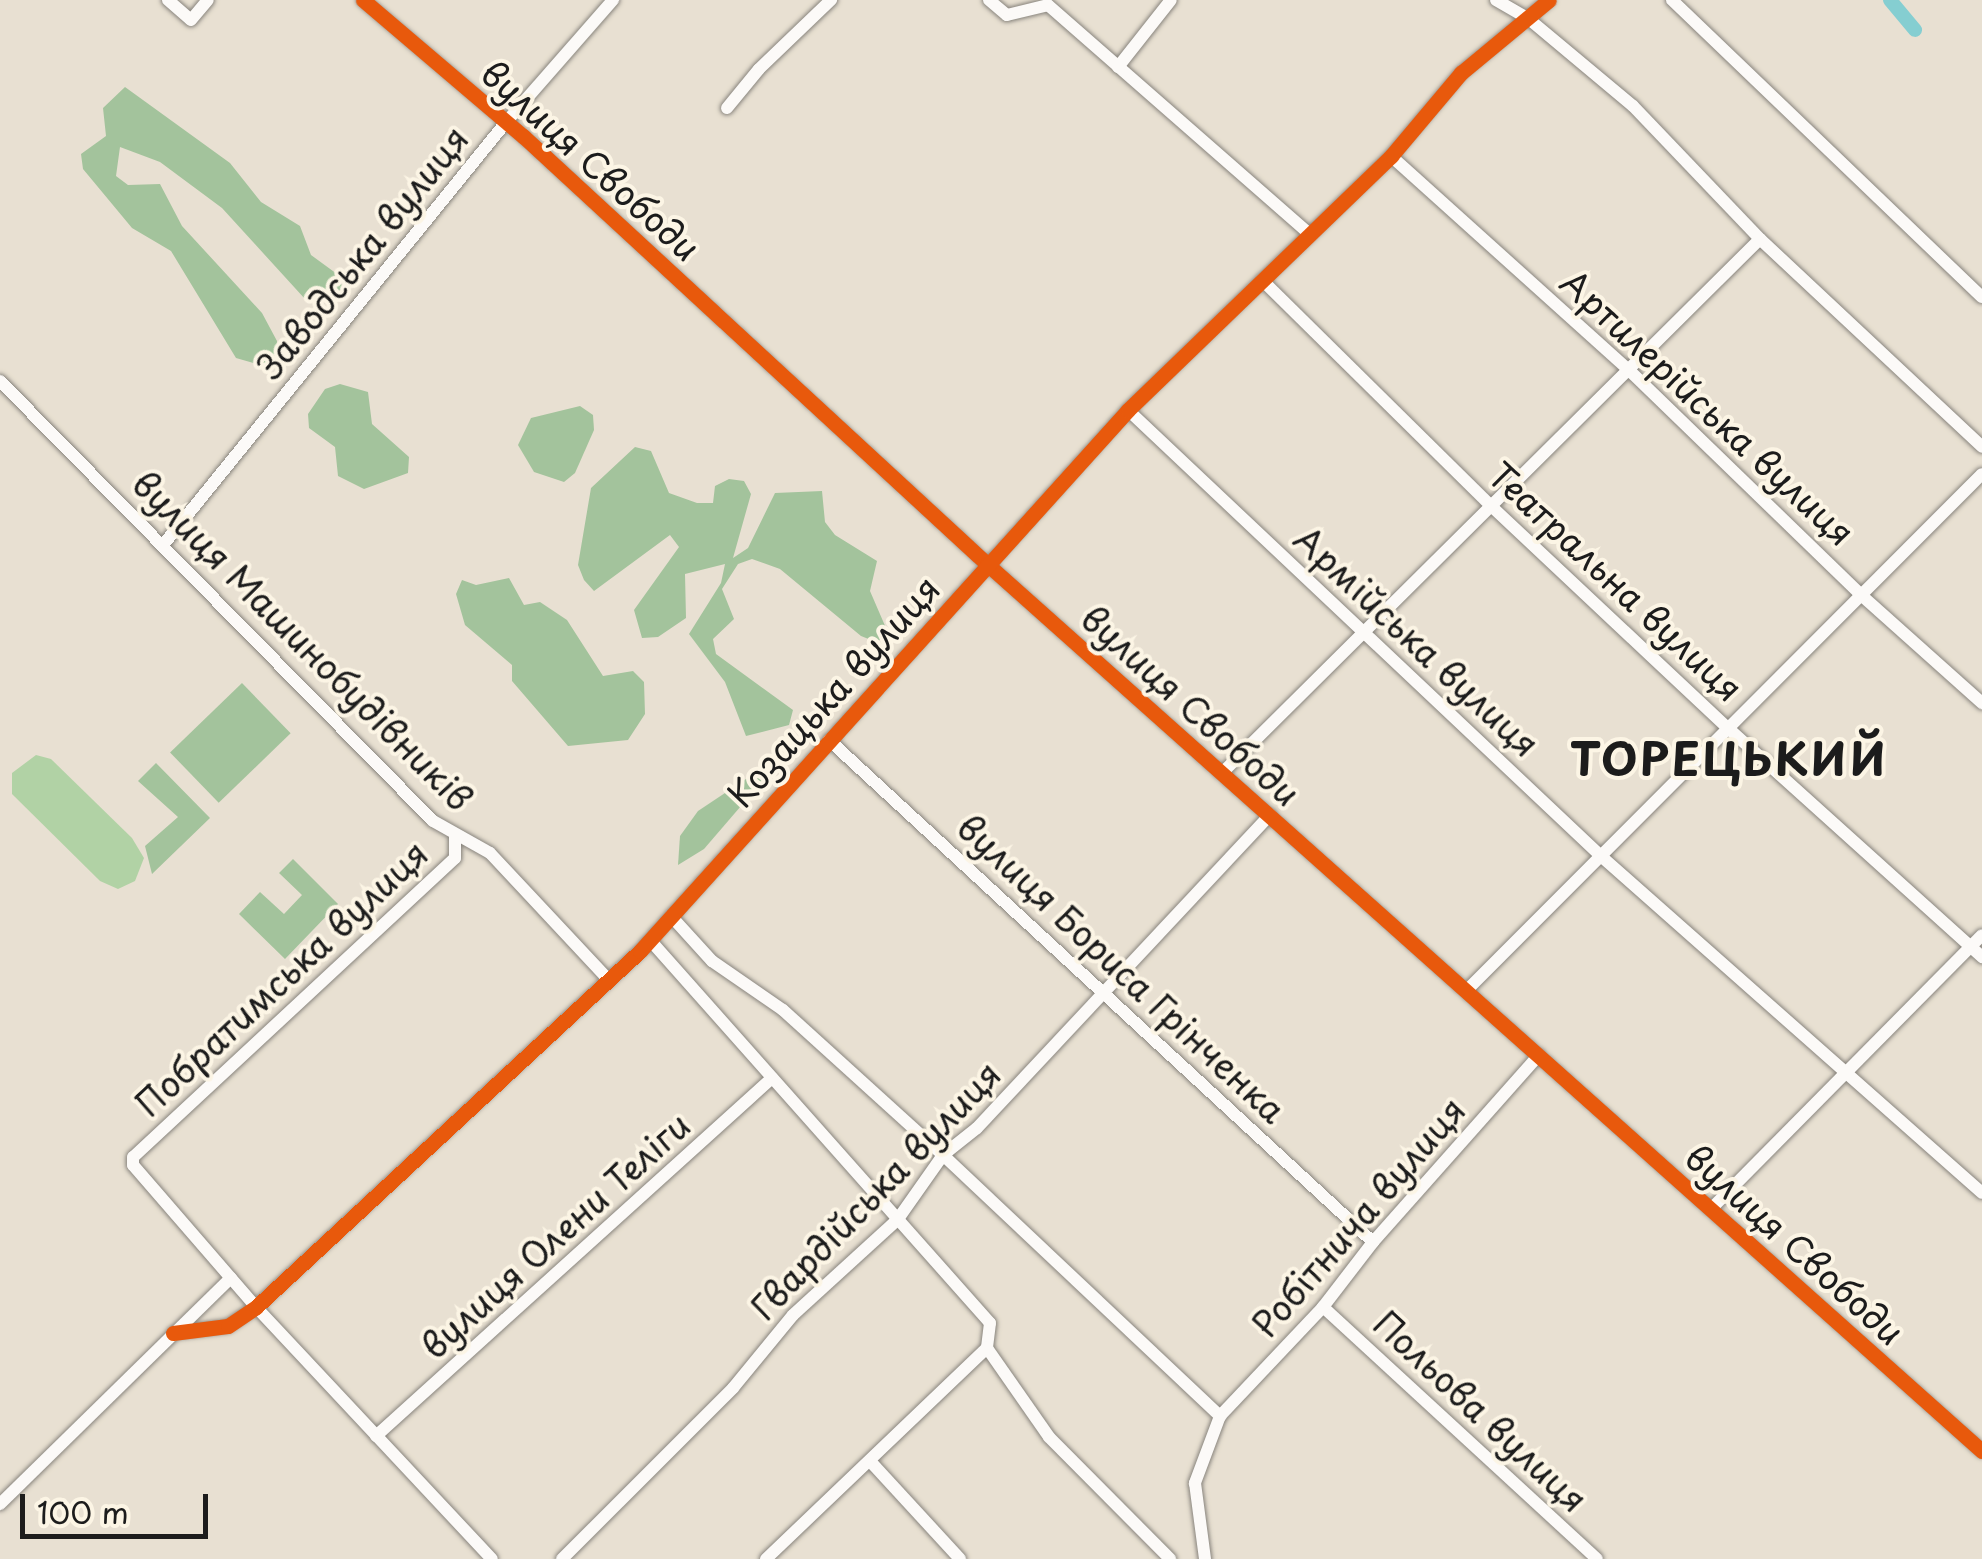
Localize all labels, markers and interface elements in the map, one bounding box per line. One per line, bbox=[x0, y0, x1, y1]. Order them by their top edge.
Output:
street label: вулиця Свободи bbox=[473, 51, 709, 269]
street label: Заводська вулиця bbox=[247, 117, 477, 387]
street label: Артилерійська вулиця bbox=[1552, 260, 1864, 554]
street label: Театральна вулиця bbox=[1480, 452, 1752, 710]
street label: вулиця Машинобудівників bbox=[124, 461, 482, 819]
street label: Армійська вулиця bbox=[1286, 517, 1548, 765]
street label: Козацька вулиця bbox=[718, 566, 948, 816]
street label: вулиця Свободи bbox=[1073, 596, 1309, 814]
district label: ТОРЕЦЬКИЙ bbox=[1571, 731, 1887, 785]
street label: вулиця Бориса Грінченка bbox=[947, 803, 1297, 1133]
street label: Побратимська вулиця bbox=[126, 831, 436, 1125]
street label: Гвардійська вулиця bbox=[741, 1052, 1009, 1328]
street label: Робітнича вулиця bbox=[1242, 1088, 1474, 1346]
street label: вулиця Олени Теліги bbox=[411, 1102, 699, 1368]
street label: вулиця Свободи bbox=[1677, 1135, 1913, 1353]
street label: Польова вулиця bbox=[1365, 1301, 1597, 1521]
scale bar bbox=[25, 1474, 212, 1536]
text: 100 m bbox=[37, 1489, 129, 1534]

